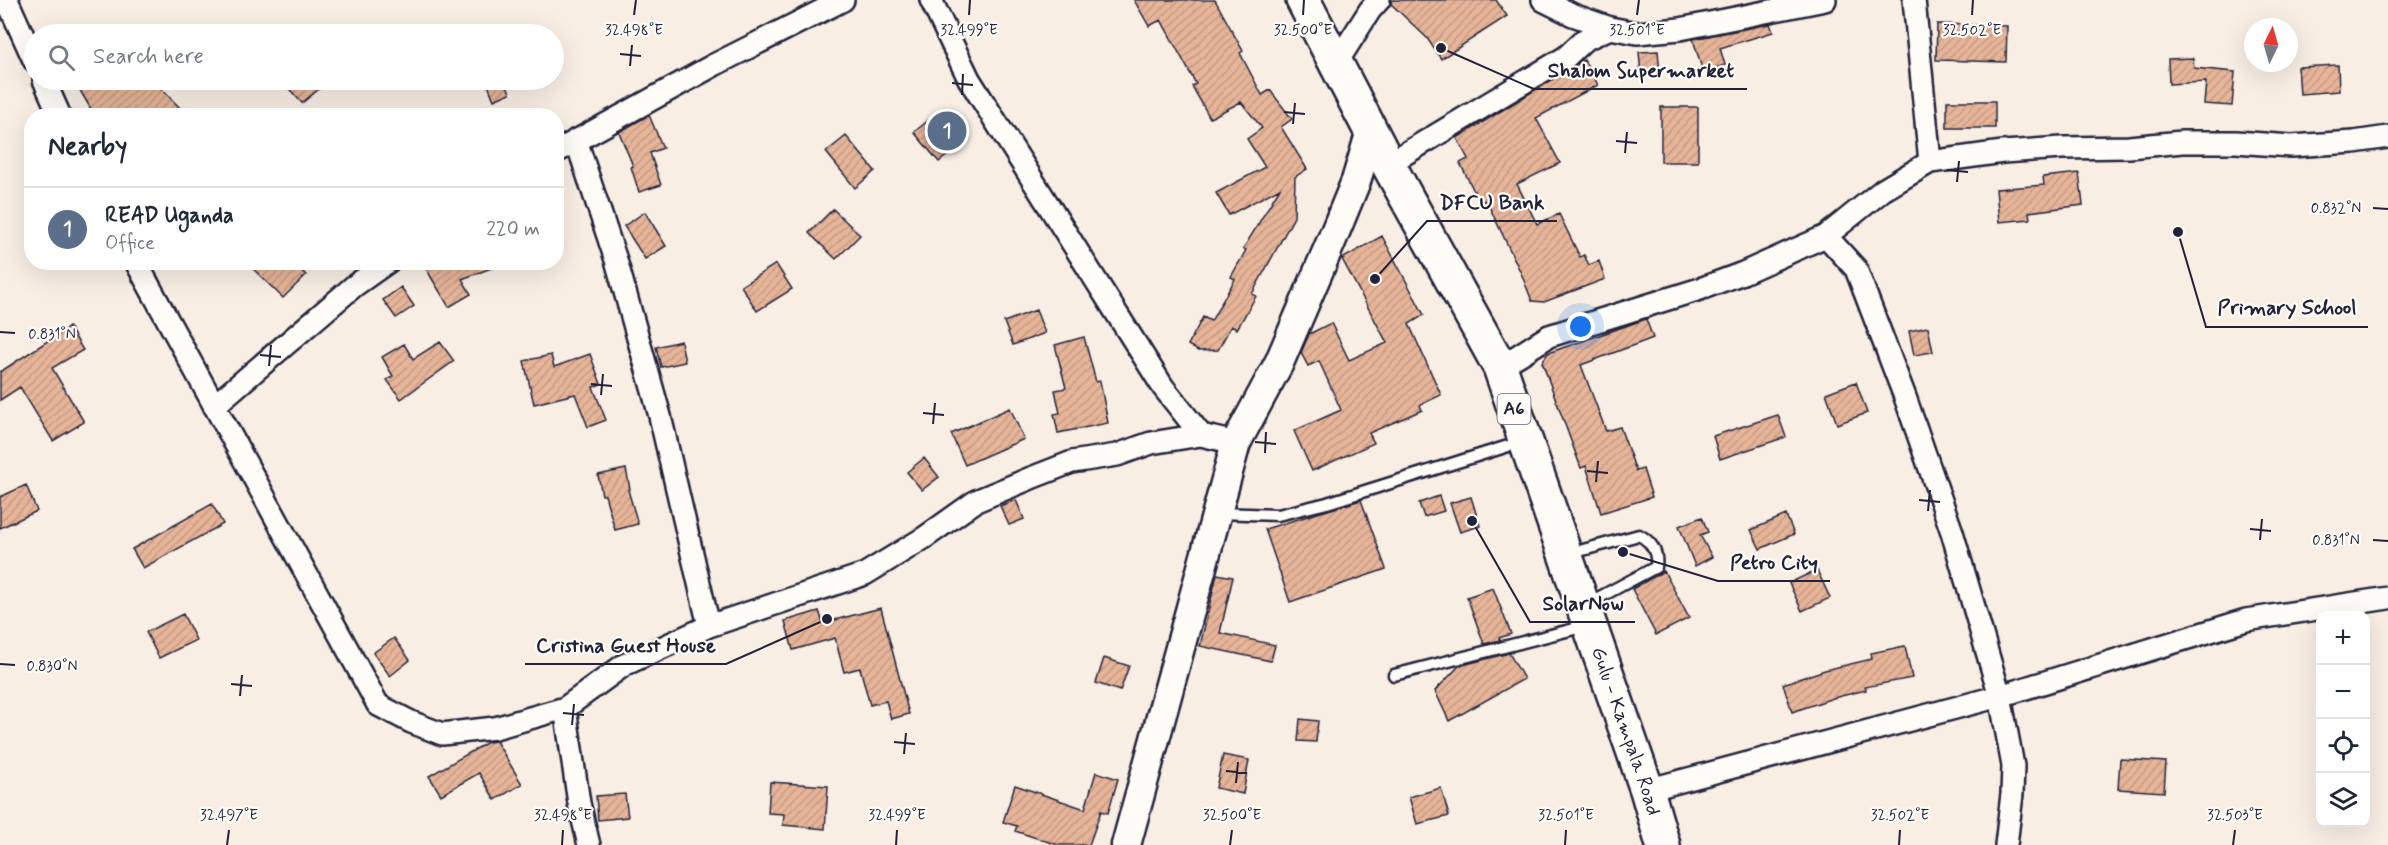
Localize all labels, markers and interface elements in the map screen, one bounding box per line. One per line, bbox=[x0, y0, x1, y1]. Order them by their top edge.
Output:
north arrow bbox=[2244, 18, 2298, 72]
text: 32.498°E bbox=[605, 21, 663, 41]
text: 32.499°E bbox=[940, 21, 998, 41]
text: 32.500°E bbox=[1274, 21, 1333, 41]
text: 32.501°E bbox=[1609, 21, 1665, 41]
text: 32.502°E bbox=[1943, 21, 2002, 41]
search box bbox=[24, 24, 564, 90]
icon: search bbox=[45, 41, 78, 74]
text: Search here bbox=[93, 43, 204, 71]
callout: Shalom Supermarket bbox=[1534, 50, 1747, 89]
text: Shalom Supermarket bbox=[1548, 57, 1734, 85]
pin: 1 bbox=[928, 108, 966, 154]
text: Nearby bbox=[48, 130, 127, 164]
callout: DFCU Bank bbox=[1427, 182, 1557, 221]
text: DFCU Bank bbox=[1440, 189, 1545, 217]
text: 0.832°N bbox=[2311, 199, 2361, 219]
text: READ Uganda bbox=[105, 202, 234, 230]
text: 1 bbox=[63, 216, 72, 243]
text: 220 m bbox=[486, 216, 540, 243]
text: Office bbox=[105, 230, 155, 257]
callout: Primary School bbox=[2206, 288, 2368, 327]
text: Primary School bbox=[2218, 294, 2356, 322]
your location bbox=[1566, 312, 1595, 341]
text: 0.831°N bbox=[28, 325, 76, 345]
road number: A6 bbox=[1498, 394, 1530, 424]
text: 0.831°N bbox=[2312, 531, 2360, 551]
callout: Petro City bbox=[1718, 542, 1830, 581]
text: Petro City bbox=[1730, 549, 1818, 577]
callout: SolarNow bbox=[1530, 583, 1635, 622]
text: SolarNow bbox=[1543, 590, 1624, 618]
map controls bbox=[2316, 611, 2370, 827]
button: + bbox=[2316, 611, 2370, 665]
callout: Cristina Guest House bbox=[525, 625, 726, 664]
text: Cristina Guest House bbox=[536, 632, 716, 660]
street label: Gulu - Kampala Road bbox=[1585, 643, 1667, 819]
text: 0.830°N bbox=[27, 657, 77, 677]
button: − bbox=[2316, 665, 2370, 719]
button: locate bbox=[2316, 719, 2370, 773]
button: layers bbox=[2316, 773, 2370, 827]
text: 32.497°E bbox=[200, 806, 258, 826]
text: 32.498°E bbox=[534, 806, 592, 826]
text: 32.499°E bbox=[868, 806, 926, 826]
text: 32.500°E bbox=[1203, 806, 1262, 826]
text: 32.501°E bbox=[1538, 806, 1594, 826]
text: 32.502°E bbox=[1871, 806, 1930, 826]
text: 32.503°E bbox=[2207, 806, 2263, 826]

